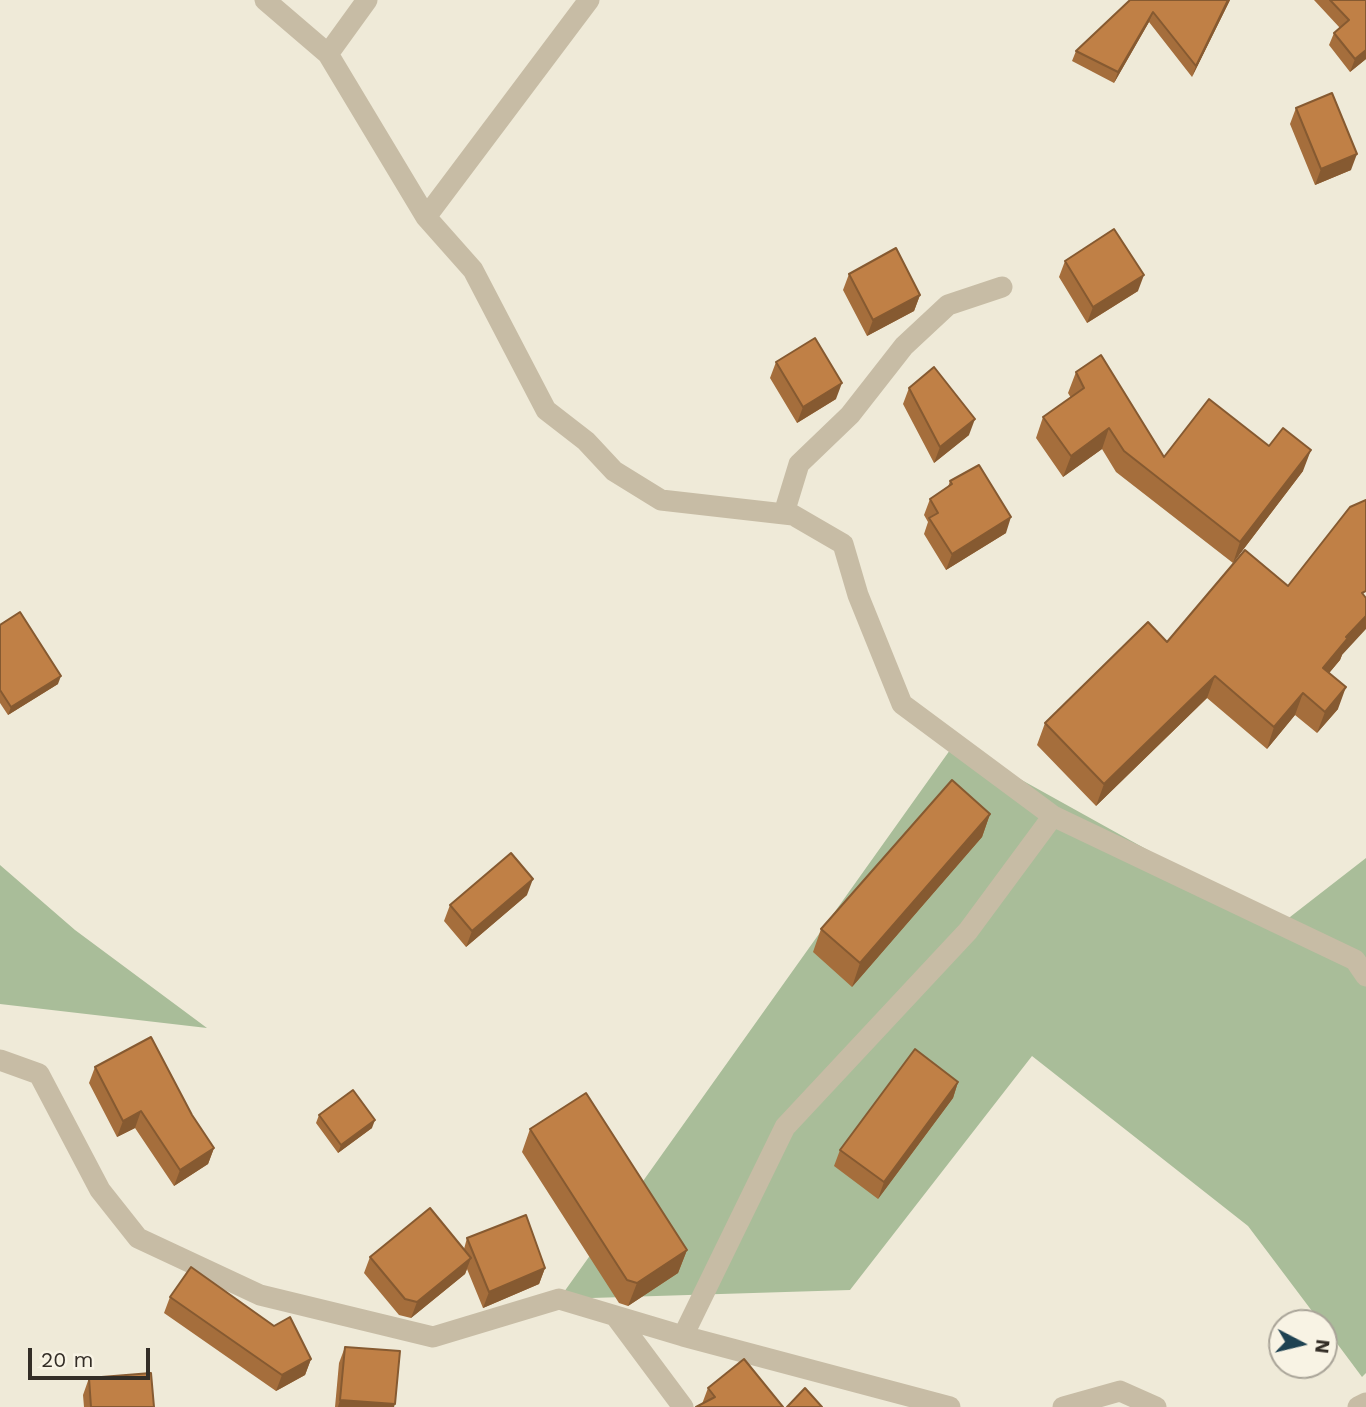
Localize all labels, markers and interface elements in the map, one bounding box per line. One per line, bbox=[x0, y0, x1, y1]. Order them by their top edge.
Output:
north arrow bbox=[1268, 1309, 1338, 1379]
scale bar bbox=[32, 1334, 154, 1378]
text: N bbox=[1310, 1338, 1335, 1355]
text: 20 m bbox=[41, 1347, 93, 1372]

